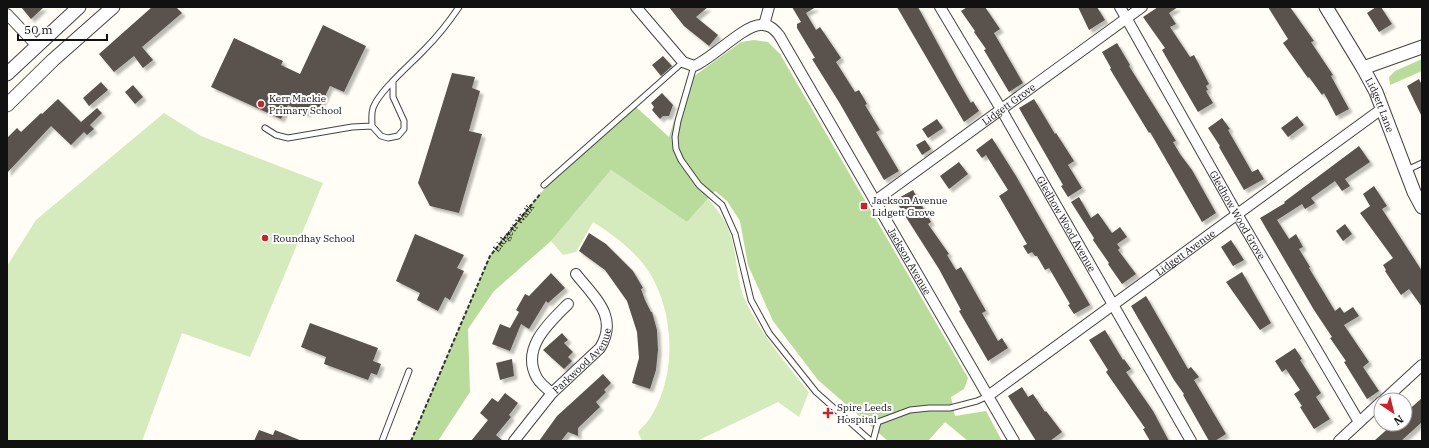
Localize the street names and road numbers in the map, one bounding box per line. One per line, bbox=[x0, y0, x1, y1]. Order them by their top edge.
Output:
street label: Lidgett Lane bbox=[1363, 75, 1397, 134]
street label: Lidgett Grove bbox=[979, 80, 1038, 128]
street label: Gledhow Wood Grove bbox=[1207, 168, 1269, 262]
street label: Gledhow Wood Avenue bbox=[1034, 174, 1099, 274]
street label: Lidgett Walk bbox=[490, 200, 537, 254]
street label: Jackson Avenue bbox=[885, 225, 934, 297]
street label: Lidgett Avenue bbox=[1153, 226, 1217, 278]
street label: Parkwood Avenue bbox=[549, 327, 613, 396]

